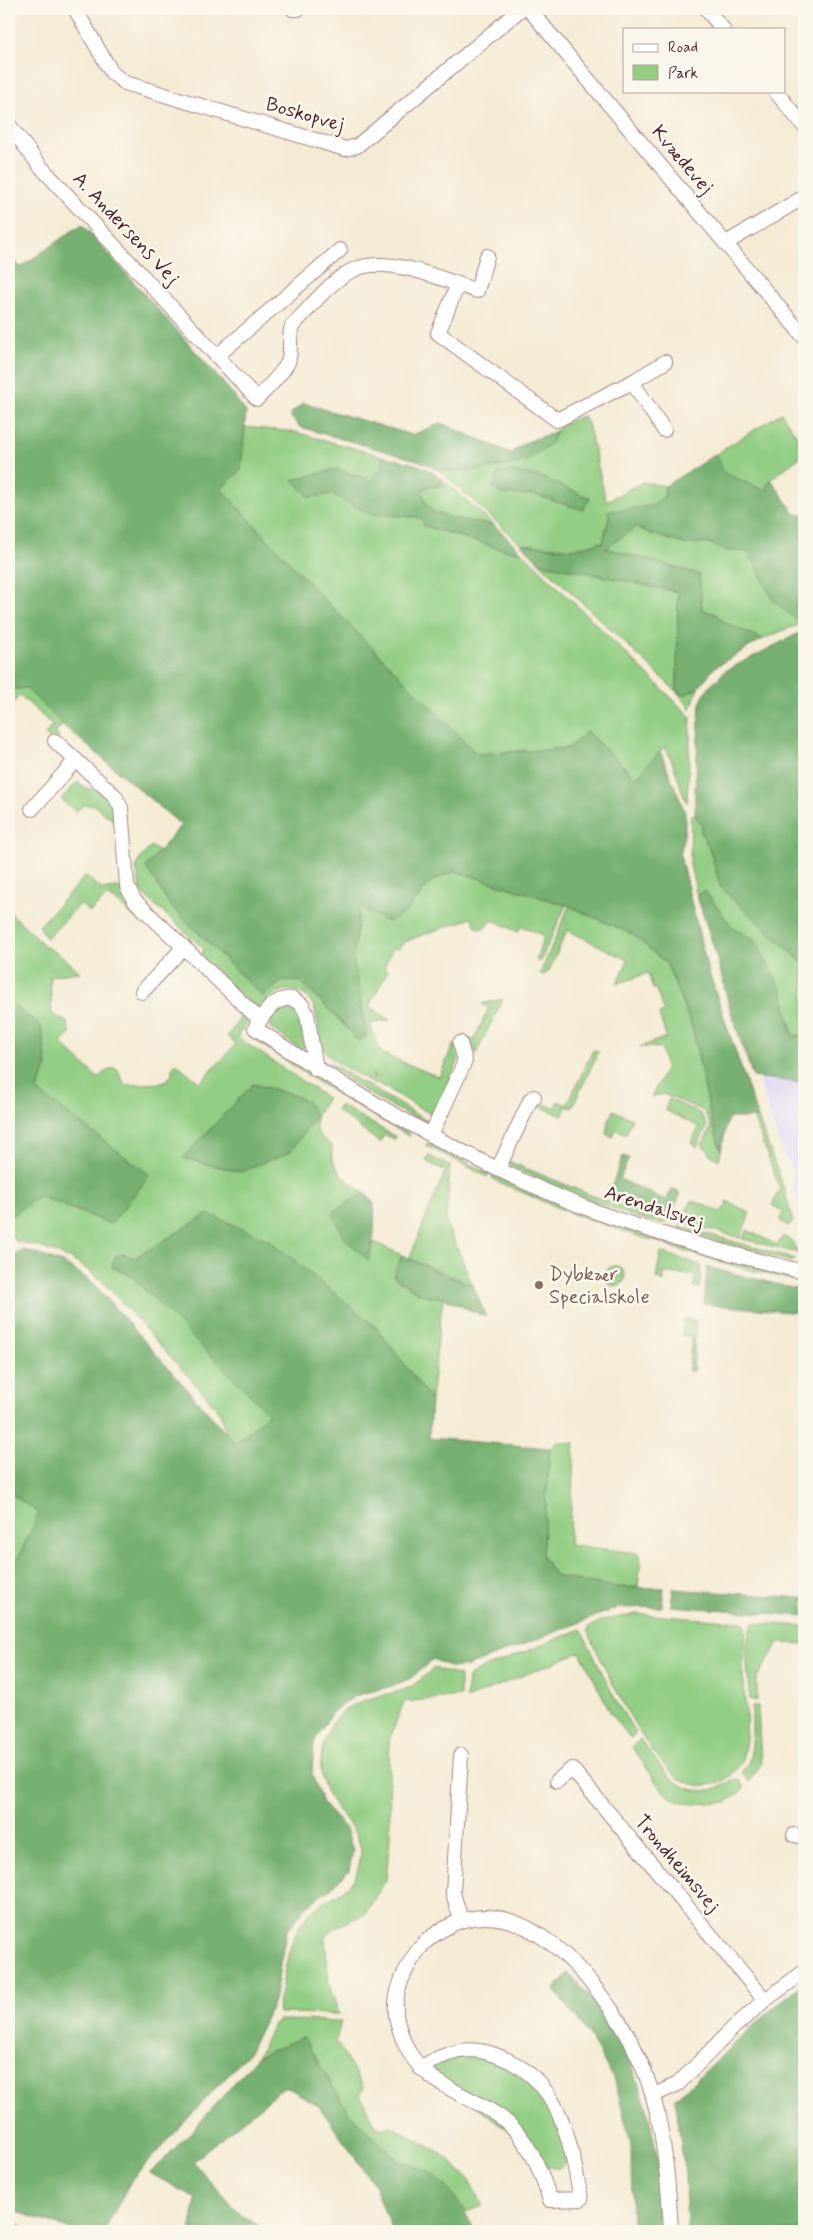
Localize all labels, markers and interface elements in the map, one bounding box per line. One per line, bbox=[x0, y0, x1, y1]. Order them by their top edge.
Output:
legend bbox=[623, 28, 786, 92]
text: Road bbox=[668, 38, 698, 58]
text: Park bbox=[668, 64, 698, 84]
street label: Boskopvej bbox=[263, 91, 347, 139]
street label: Kvædevej bbox=[645, 119, 719, 201]
street label: A. Andersens Vej bbox=[66, 166, 186, 292]
street label: Arendalsvej bbox=[601, 1179, 707, 1237]
place label: Dybkær Specialskole bbox=[549, 1261, 650, 1311]
marker: Dybkær Specialskole bbox=[533, 1279, 545, 1291]
street label: Trondheimsvej bbox=[628, 1809, 726, 1919]

